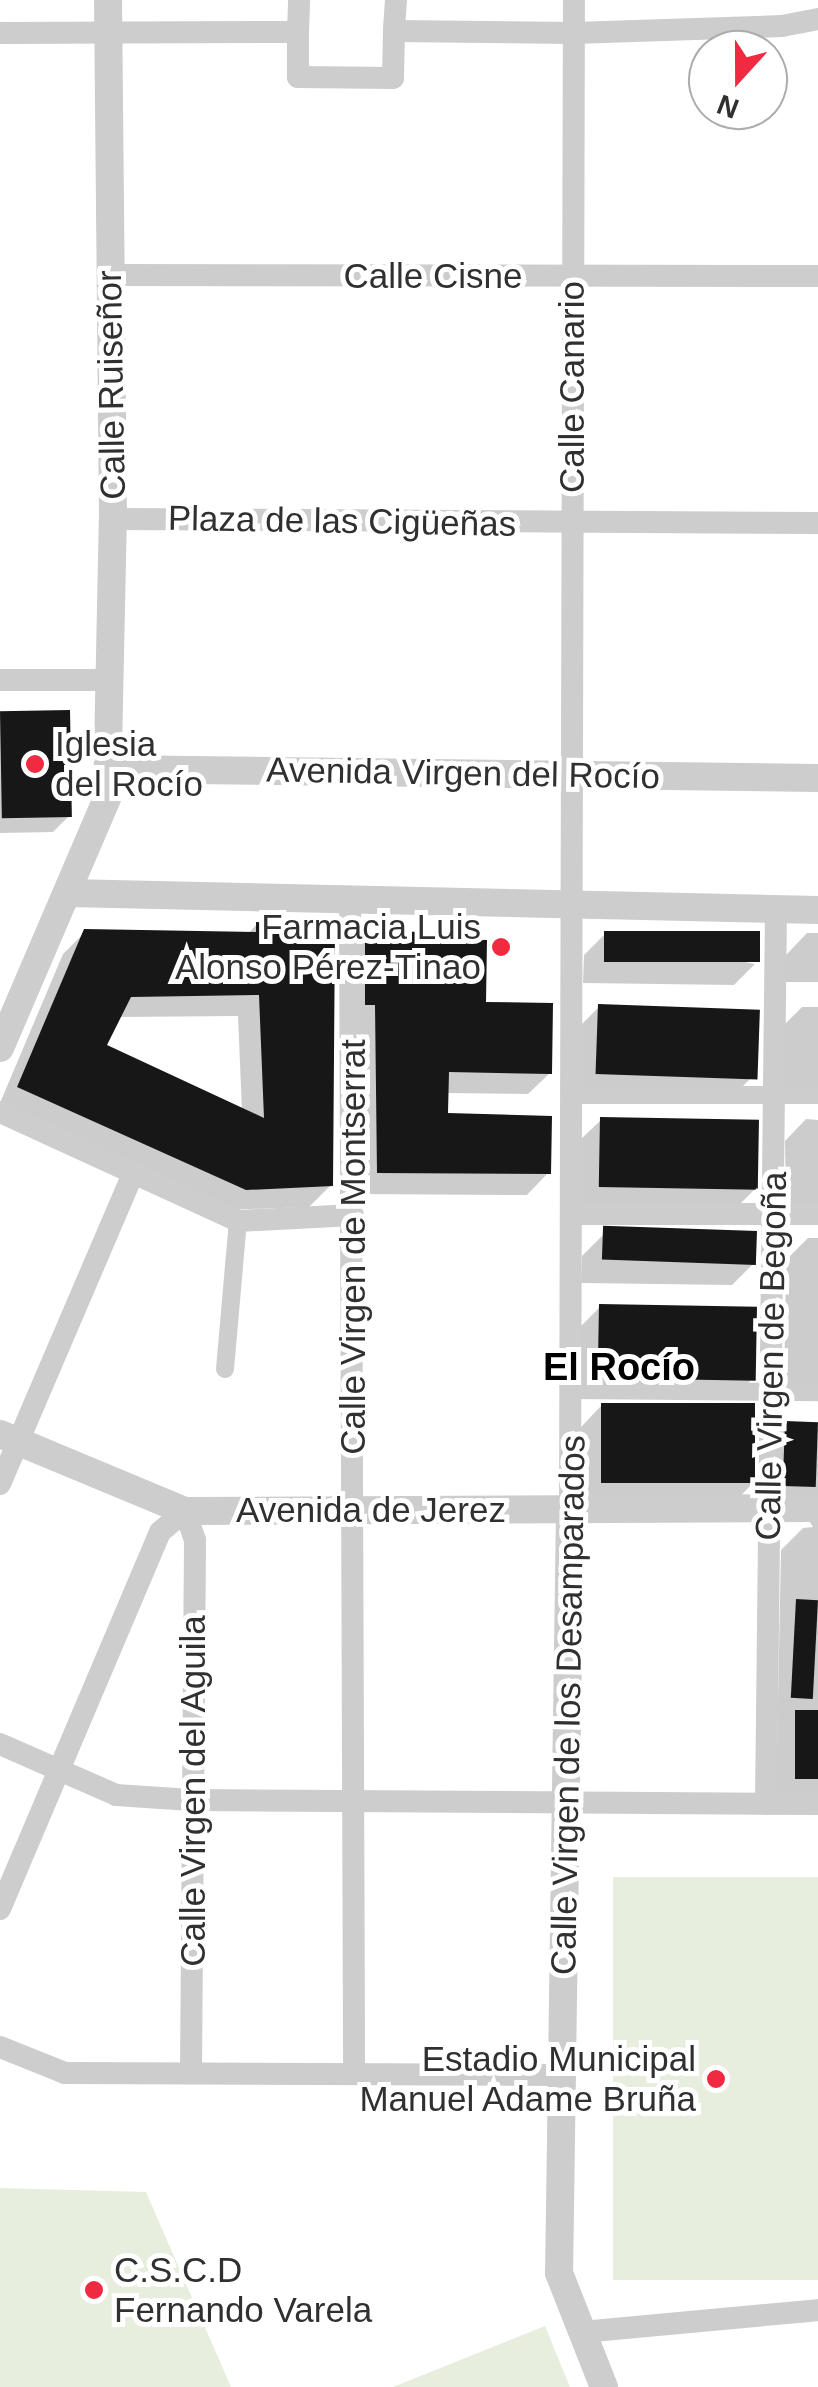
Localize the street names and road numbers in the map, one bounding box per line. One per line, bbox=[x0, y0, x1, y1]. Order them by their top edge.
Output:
street label: Calle Cisne bbox=[344, 255, 522, 297]
street label: Calle Ruiseñor bbox=[88, 270, 134, 500]
street label: Calle Canario bbox=[551, 281, 593, 493]
street label: Plaza de las Cigüeñas bbox=[168, 497, 516, 545]
street label: Avenida Virgen del Rocío bbox=[266, 749, 660, 797]
street label: Calle Virgen de Montserrat bbox=[332, 1039, 374, 1455]
street label: Calle Virgen de Begoña bbox=[747, 1171, 795, 1541]
street label: Calle Virgen de los Desamparados bbox=[542, 1435, 594, 1975]
street label: Avenida de Jerez bbox=[236, 1489, 506, 1531]
street label: Calle Virgen del Aguila bbox=[172, 1614, 214, 1968]

